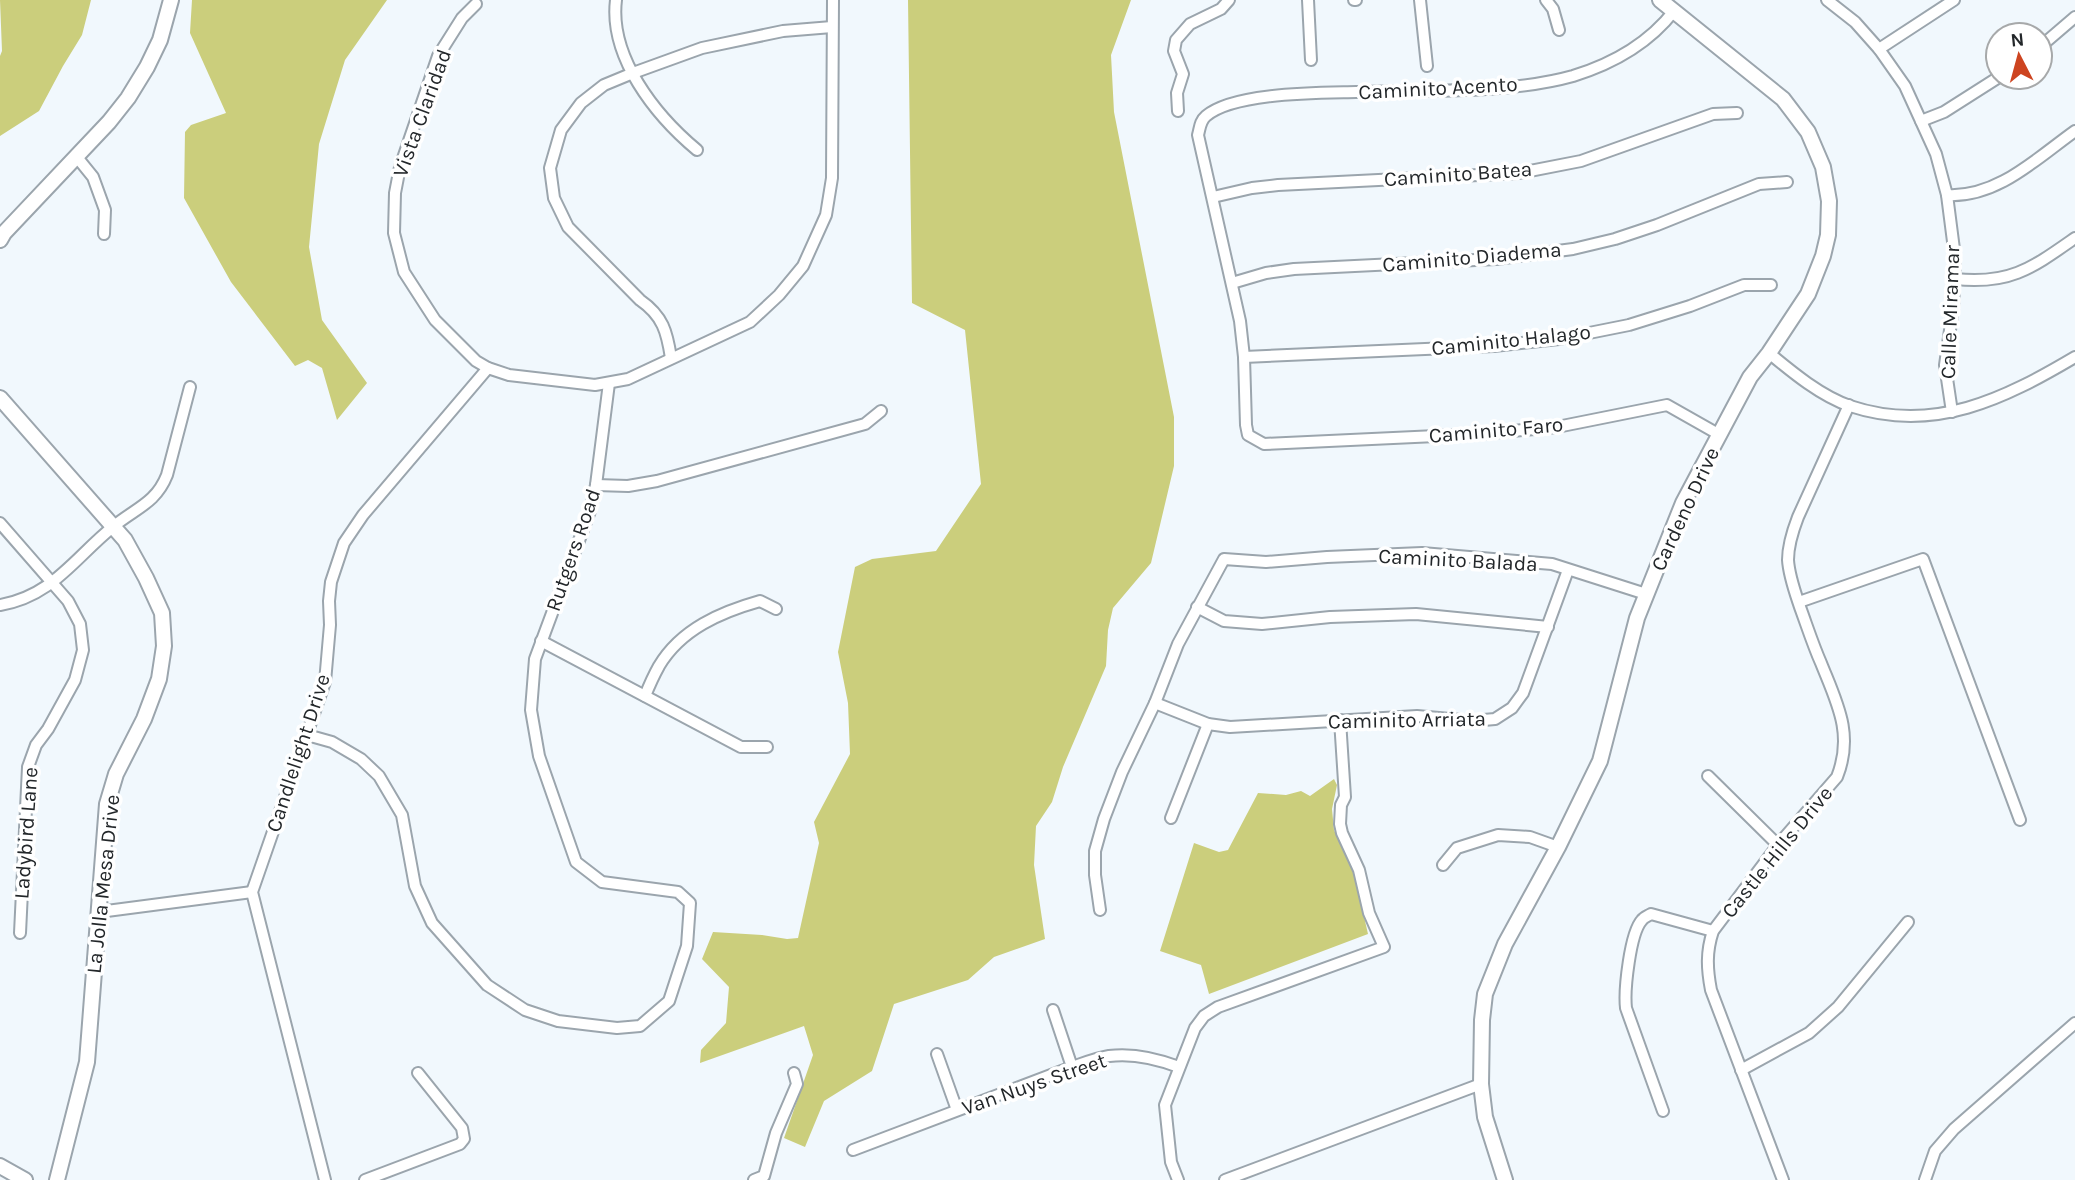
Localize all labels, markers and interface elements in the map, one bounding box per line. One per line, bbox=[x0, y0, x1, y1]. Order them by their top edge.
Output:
north arrow bbox=[1984, 21, 2054, 91]
text: N bbox=[2009, 28, 2025, 52]
street label: Vista Claridad bbox=[388, 46, 456, 180]
street label: Caminito Acento bbox=[1358, 72, 1518, 104]
street label: Caminito Batea bbox=[1383, 157, 1533, 191]
street label: Caminito Diadema bbox=[1381, 237, 1563, 277]
street label: Calle Miramar bbox=[1936, 244, 1964, 379]
street label: Caminito Halago bbox=[1430, 320, 1592, 360]
street label: Caminito Faro bbox=[1428, 412, 1564, 448]
street label: Cardeno Drive bbox=[1646, 443, 1724, 575]
street label: Rutgers Road bbox=[541, 486, 605, 614]
street label: Caminito Balada bbox=[1378, 544, 1538, 576]
street label: Candlelight Drive bbox=[261, 671, 335, 835]
street label: Caminito Arriata bbox=[1328, 707, 1486, 733]
street label: Ladybird Lane bbox=[9, 766, 43, 900]
street label: Castle Hills Drive bbox=[1717, 781, 1837, 923]
street label: La Jolla Mesa Drive bbox=[82, 793, 124, 975]
street label: Van Nuys Street bbox=[959, 1048, 1109, 1120]

